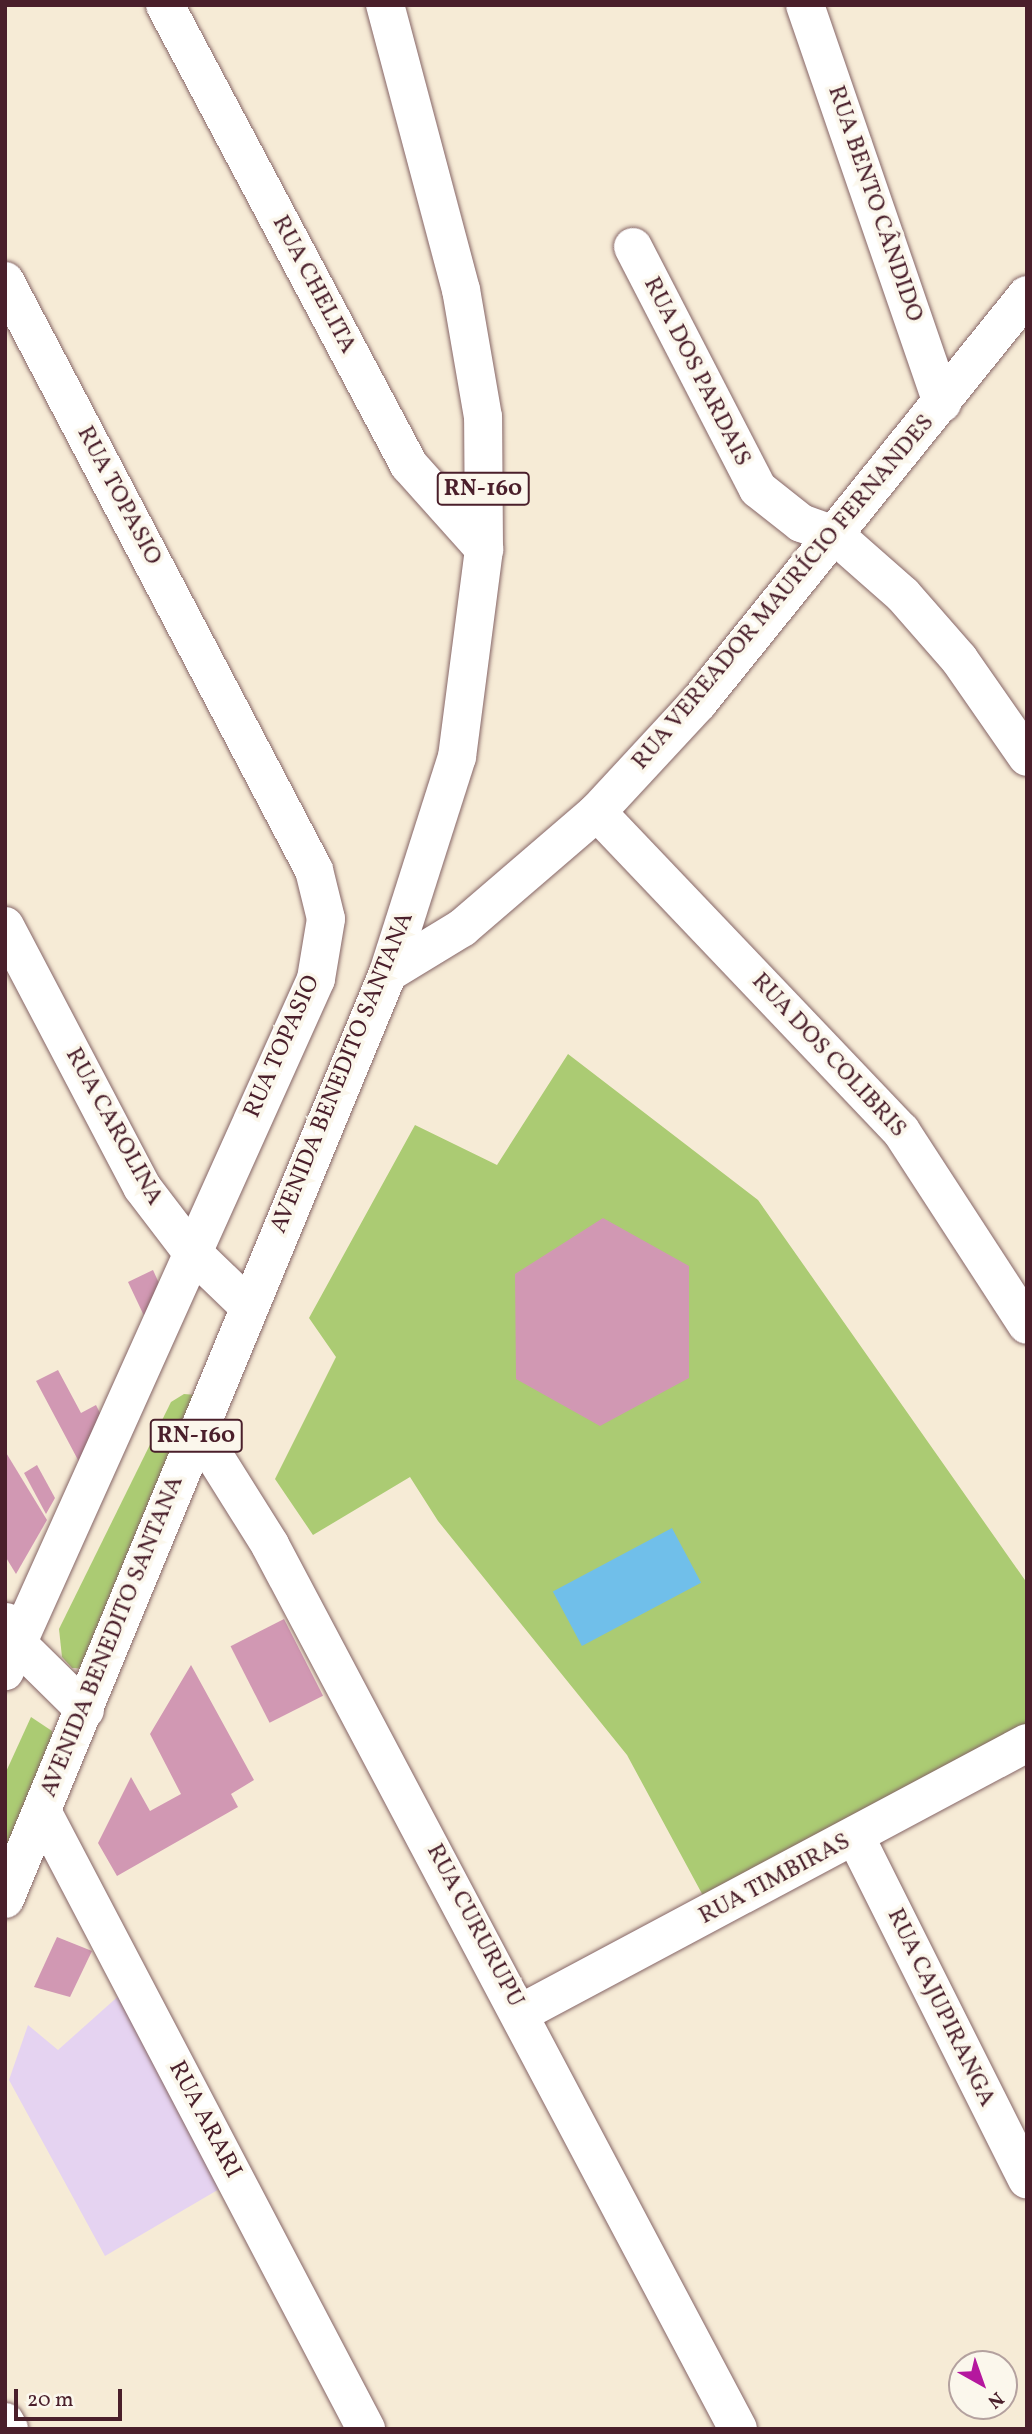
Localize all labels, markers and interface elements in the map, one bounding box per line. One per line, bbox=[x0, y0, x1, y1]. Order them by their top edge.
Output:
street label: RUA BENTO CÂNDIDO bbox=[820, 82, 928, 326]
street label: RUA CHELITA bbox=[265, 211, 361, 359]
street label: RUA DOS PARDAIS bbox=[636, 273, 756, 471]
street label: RUA VEREADOR MAURÍCIO FERNANDES bbox=[627, 409, 941, 777]
street label: RUA TOPASIO bbox=[69, 421, 167, 571]
road number: RN-160 bbox=[436, 470, 530, 509]
street label: AVENIDA BENEDITO SANTANA bbox=[265, 908, 421, 1238]
street label: RUA DOS COLIBRIS bbox=[744, 968, 912, 1144]
street label: RUA TOPASIO bbox=[239, 971, 327, 1123]
street label: RUA CAROLINA bbox=[58, 1043, 168, 1211]
road number: RN-160 bbox=[149, 1416, 243, 1456]
street label: AVENIDA BENEDITO SANTANA bbox=[35, 1472, 191, 1802]
street label: RUA TIMBIRAS bbox=[694, 1828, 856, 1932]
street label: RUA CURURUPU bbox=[419, 1840, 529, 2012]
street label: RUA CAJUPIRANGA bbox=[880, 1904, 1000, 2112]
street label: RUA ARARI bbox=[161, 2057, 247, 2183]
north arrow bbox=[948, 2350, 1018, 2420]
scale bar bbox=[18, 2374, 126, 2418]
text: N bbox=[982, 2385, 1009, 2414]
text: 20 m bbox=[27, 2386, 73, 2415]

